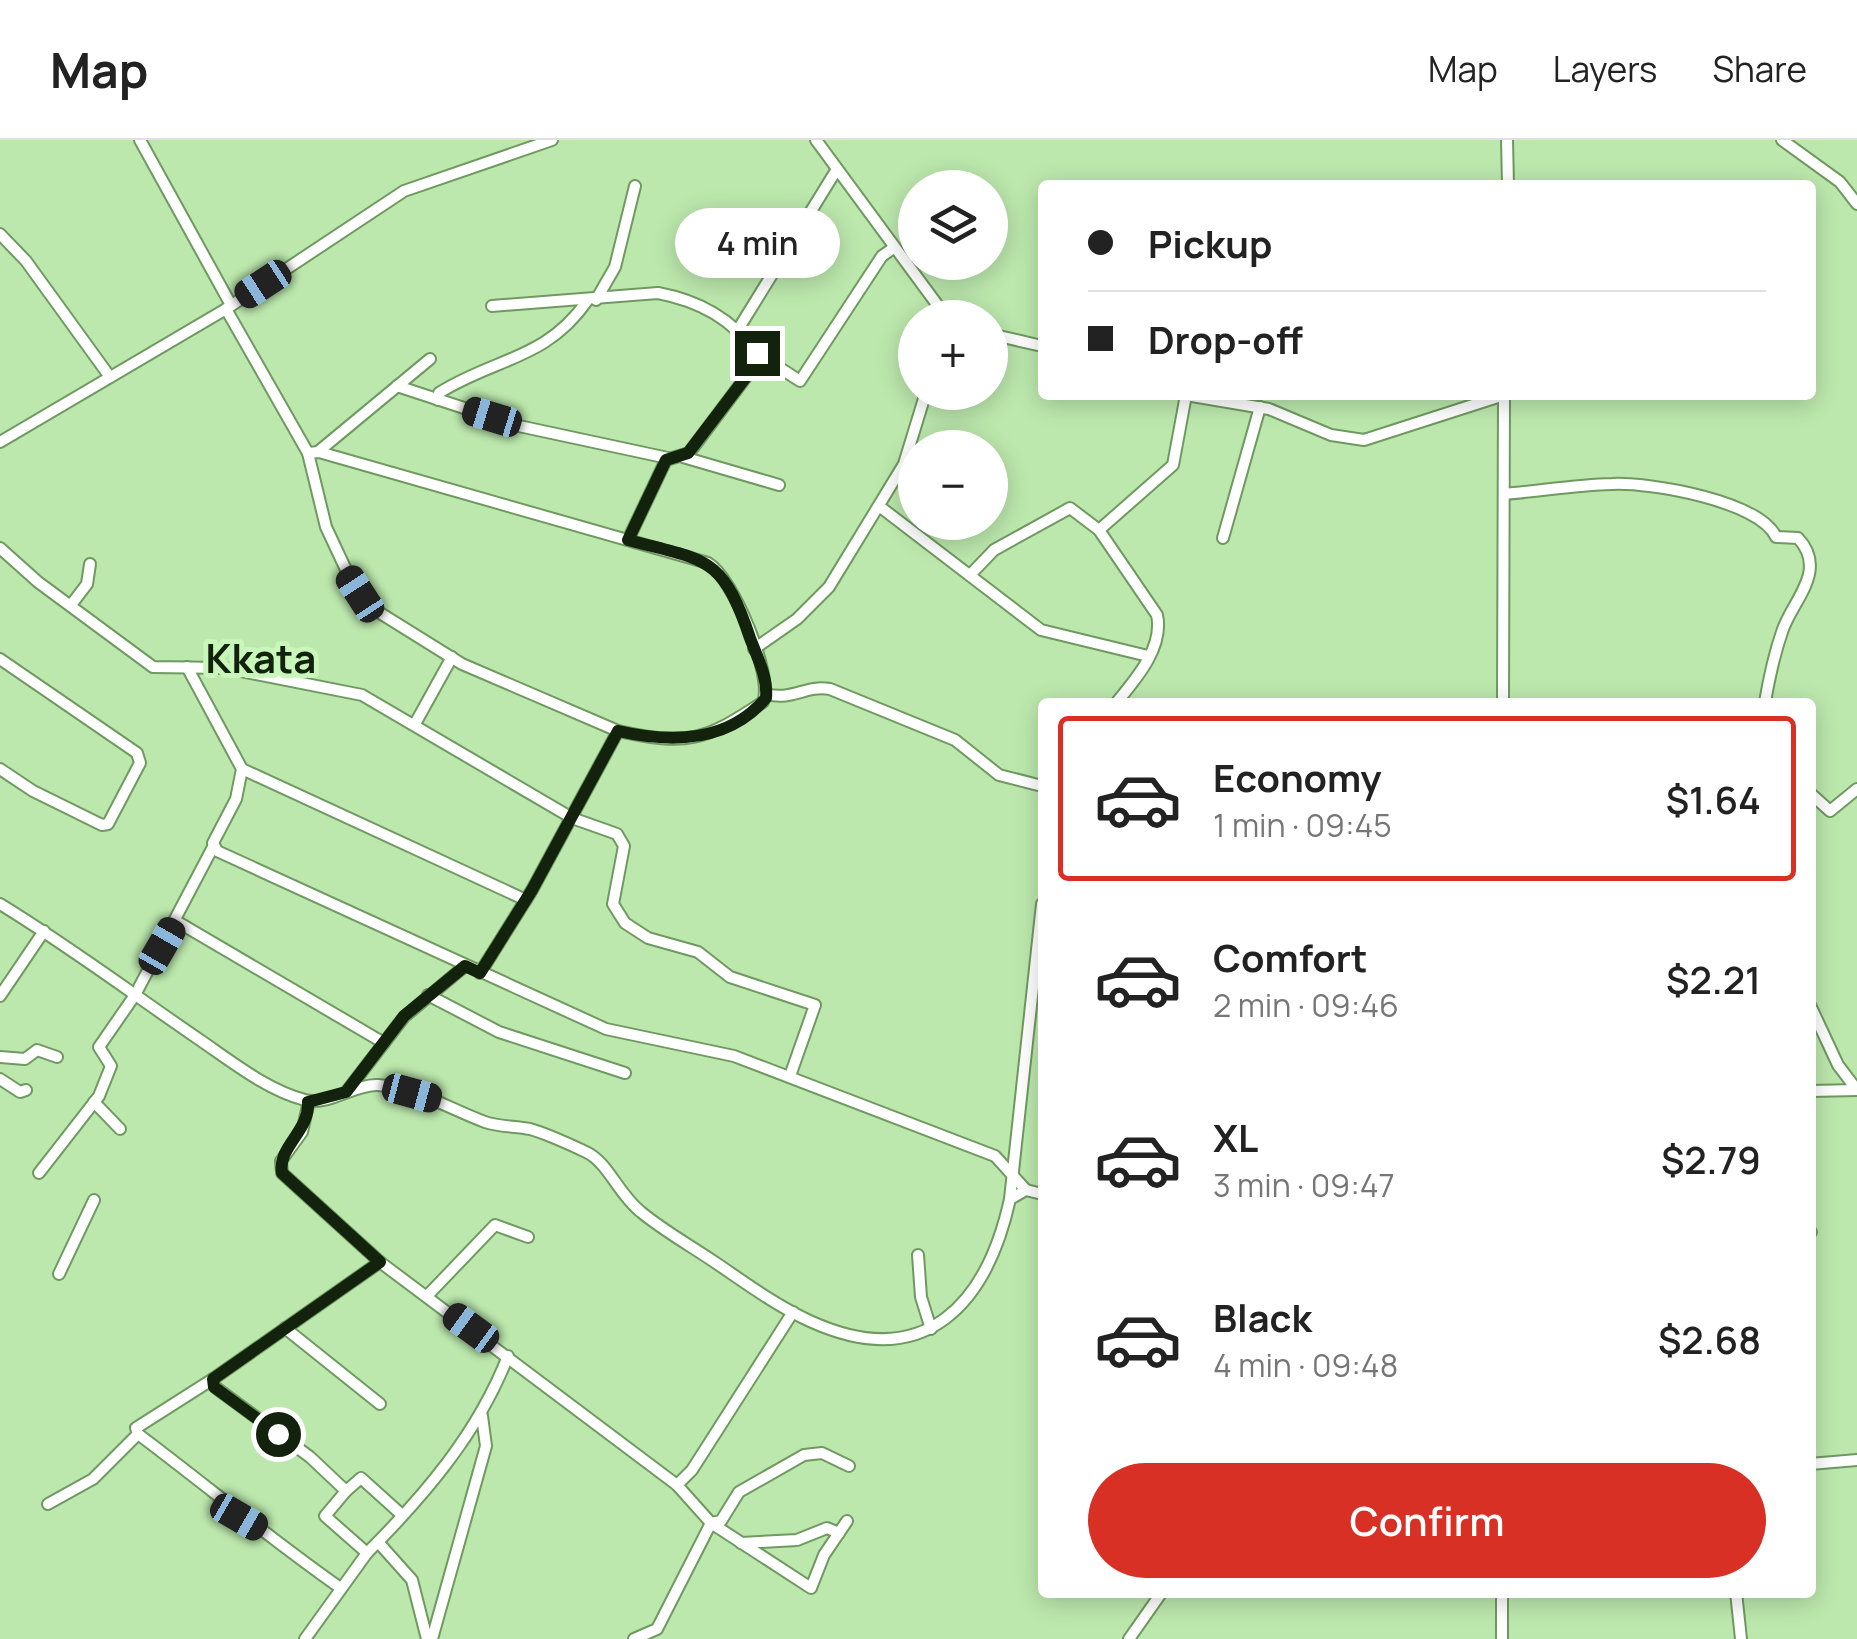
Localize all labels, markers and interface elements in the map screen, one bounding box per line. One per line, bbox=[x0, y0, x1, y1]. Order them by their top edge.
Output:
text: Map bbox=[50, 37, 148, 102]
text: Map bbox=[1428, 45, 1498, 93]
text: Layers bbox=[1553, 45, 1657, 93]
text: Share bbox=[1712, 45, 1807, 93]
map controls bbox=[898, 170, 1008, 540]
button: layers bbox=[898, 170, 1008, 280]
callout: 4 min bbox=[674, 208, 840, 278]
text: Pickup bbox=[1148, 217, 1272, 269]
text: 4 min bbox=[716, 221, 799, 265]
car bbox=[230, 255, 296, 313]
button: + bbox=[898, 300, 1008, 410]
text: Drop-off bbox=[1148, 313, 1303, 365]
route end bbox=[735, 331, 780, 376]
car bbox=[459, 394, 525, 440]
button: − bbox=[898, 430, 1008, 540]
car bbox=[331, 561, 389, 627]
district label: Kkata bbox=[206, 630, 316, 685]
text: Economy bbox=[1213, 751, 1382, 803]
icon: car bbox=[1093, 754, 1183, 844]
text: $1.64 bbox=[1666, 773, 1761, 825]
text: 1 min · 09:45 bbox=[1213, 803, 1392, 847]
car bbox=[134, 913, 190, 979]
text: Comfort bbox=[1213, 931, 1367, 983]
icon: car bbox=[1093, 934, 1183, 1024]
text: $2.21 bbox=[1666, 953, 1761, 1005]
text: 2 min · 09:46 bbox=[1213, 983, 1399, 1027]
car bbox=[379, 1071, 445, 1115]
text: XL bbox=[1213, 1111, 1258, 1163]
icon: car bbox=[1093, 1114, 1183, 1204]
text: $2.79 bbox=[1661, 1133, 1761, 1185]
text: 3 min · 09:47 bbox=[1213, 1163, 1395, 1207]
text: Black bbox=[1213, 1291, 1312, 1343]
icon: car bbox=[1093, 1294, 1183, 1384]
car bbox=[438, 1298, 504, 1358]
text: $2.68 bbox=[1658, 1313, 1761, 1365]
text: 4 min · 09:48 bbox=[1213, 1343, 1398, 1387]
route start bbox=[256, 1412, 301, 1457]
button: Confirm bbox=[1088, 1463, 1766, 1578]
car bbox=[206, 1489, 272, 1545]

